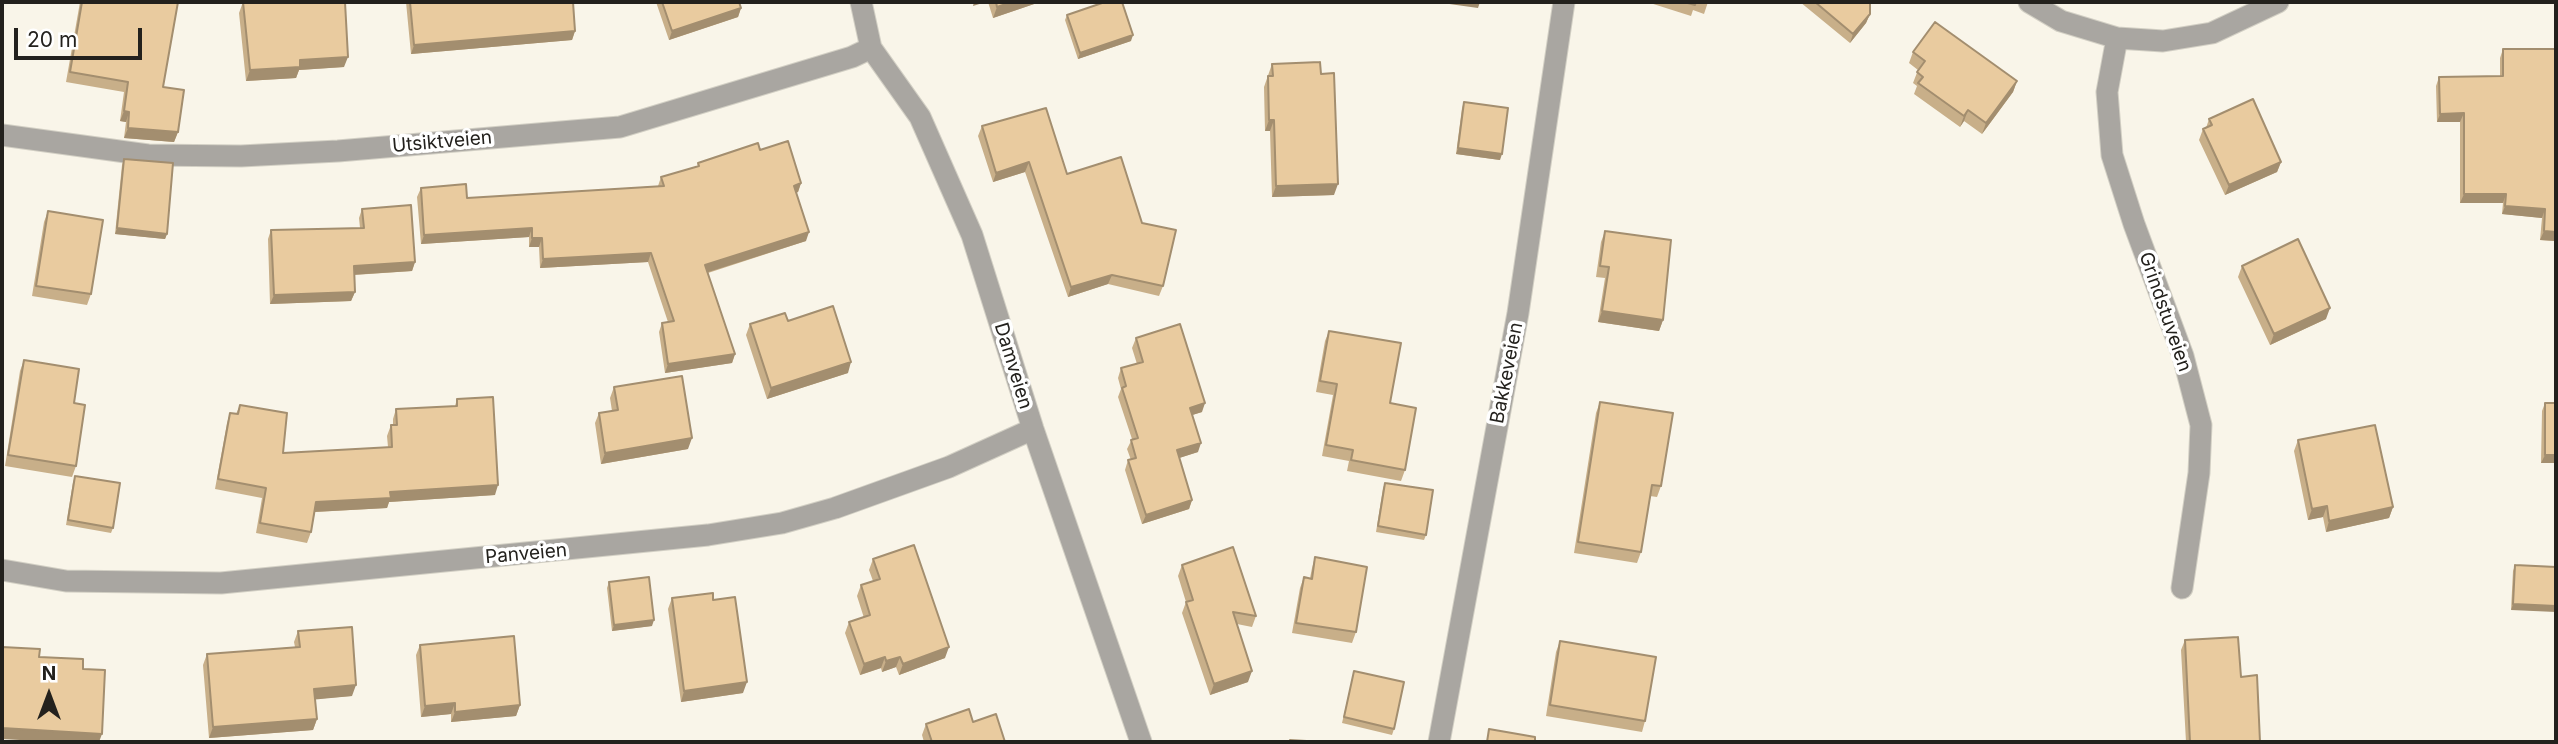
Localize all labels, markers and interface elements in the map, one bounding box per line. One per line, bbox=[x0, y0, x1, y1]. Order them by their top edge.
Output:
scale bar bbox=[18, 14, 145, 58]
text: 20 m bbox=[27, 27, 77, 52]
street label: Utsiktveien bbox=[391, 126, 493, 158]
street label: Grindstuveien bbox=[2134, 249, 2196, 375]
street label: Damveien bbox=[989, 320, 1037, 412]
street label: Bakkeveien bbox=[1486, 321, 1528, 425]
street label: Panveien bbox=[484, 539, 568, 569]
north arrow bbox=[14, 660, 84, 730]
text: N bbox=[42, 662, 56, 685]

